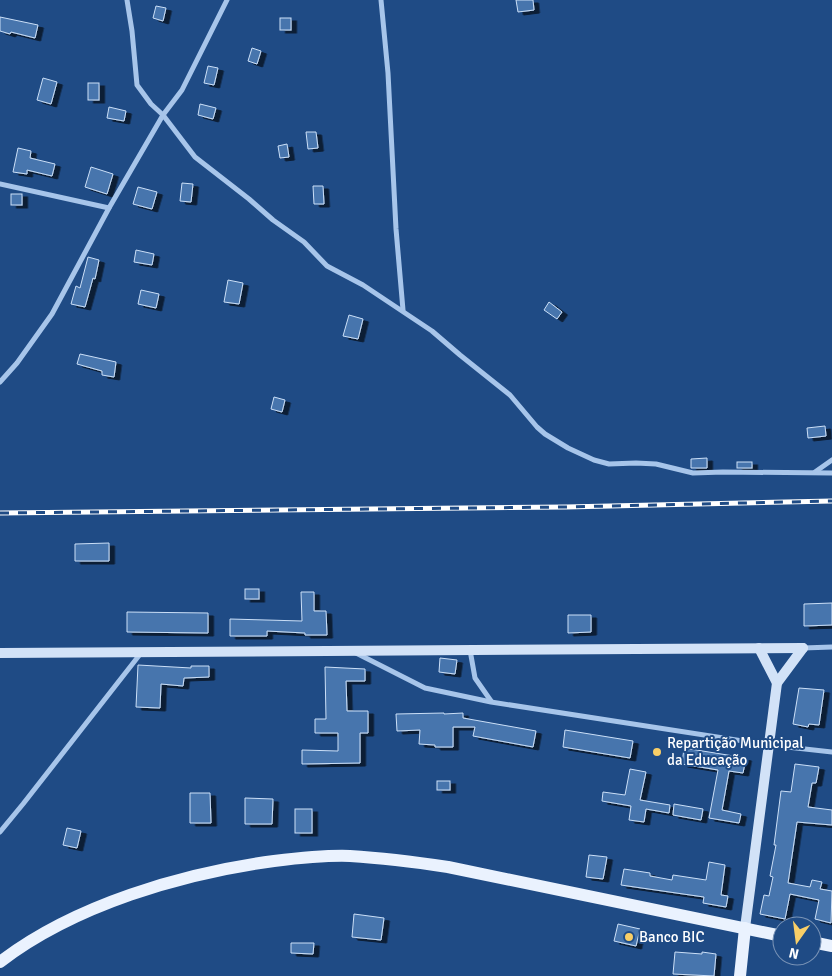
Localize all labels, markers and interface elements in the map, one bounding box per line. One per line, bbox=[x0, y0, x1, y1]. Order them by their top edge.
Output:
place label: Repartição Municipal da Educação bbox=[667, 734, 804, 769]
marker: Repartição Municipal da Educação bbox=[651, 746, 663, 758]
north arrow bbox=[772, 916, 822, 966]
place label: Banco BIC bbox=[639, 928, 704, 946]
marker: Banco BIC bbox=[623, 931, 635, 943]
text: N bbox=[787, 944, 801, 963]

